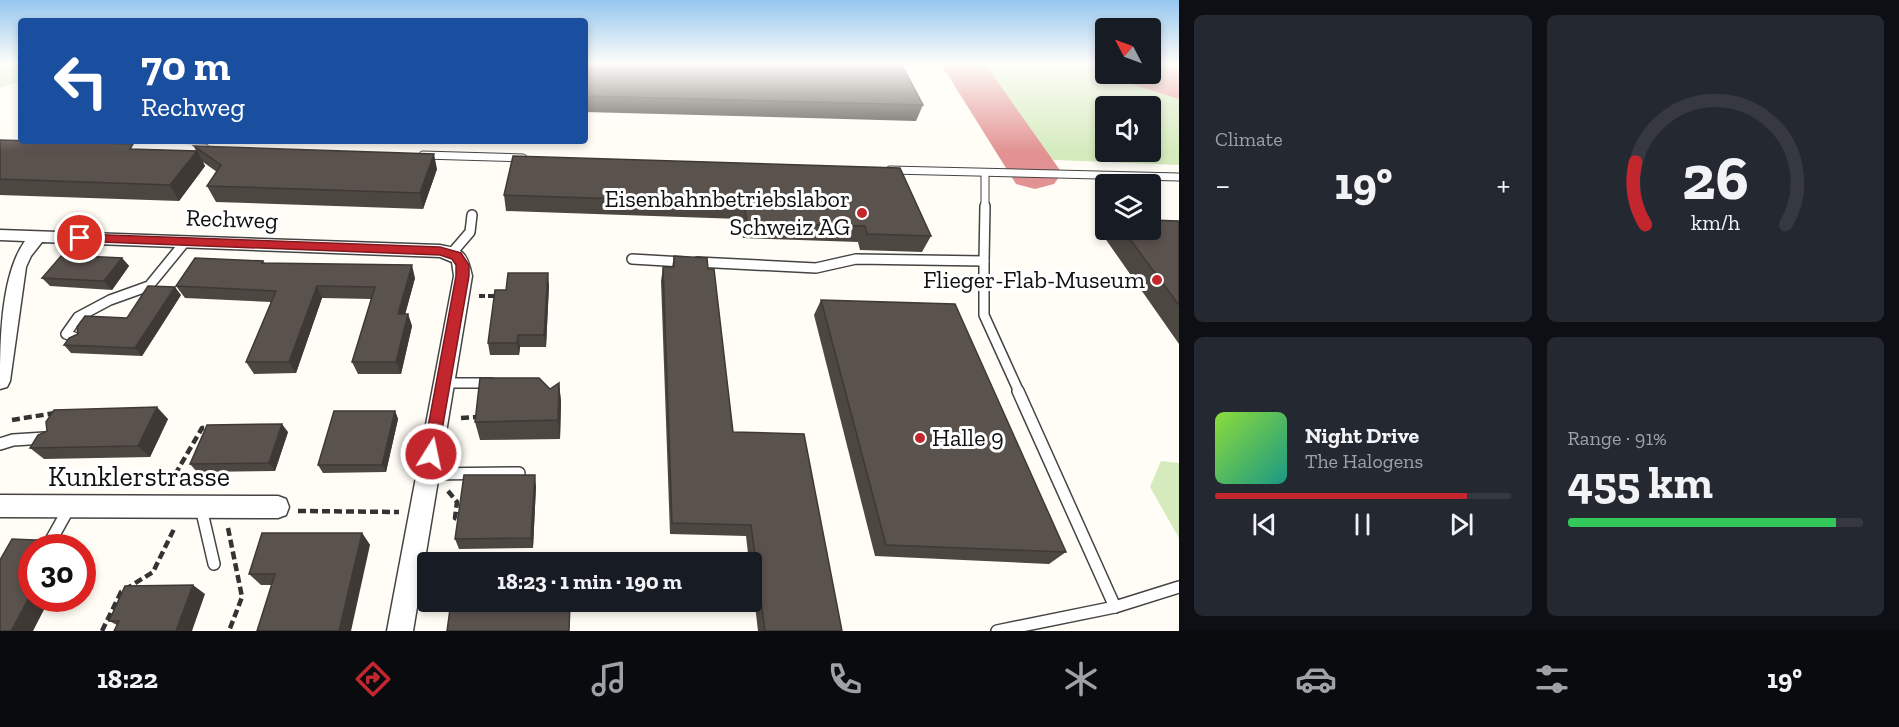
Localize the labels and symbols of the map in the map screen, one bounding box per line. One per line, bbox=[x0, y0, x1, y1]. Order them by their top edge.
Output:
north arrow bbox=[1095, 18, 1161, 84]
place label: Eisenbahnbetriebslabor Schweiz AG bbox=[604, 184, 850, 241]
street label: Rechweg bbox=[185, 202, 279, 235]
marker: Eisenbahnbetriebslabor Schweiz AG bbox=[855, 206, 869, 220]
pin bbox=[54, 212, 105, 263]
place label: Flieger-Flab-Museum bbox=[923, 265, 1145, 294]
marker: Flieger-Flab-Museum bbox=[1150, 273, 1164, 287]
position arrow bbox=[399, 422, 463, 486]
place label: Halle 9 bbox=[932, 423, 1004, 452]
marker: Halle 9 bbox=[913, 431, 927, 445]
street label: Kunklerstrasse bbox=[48, 460, 230, 493]
speed limit sign: 30 bbox=[18, 534, 96, 612]

